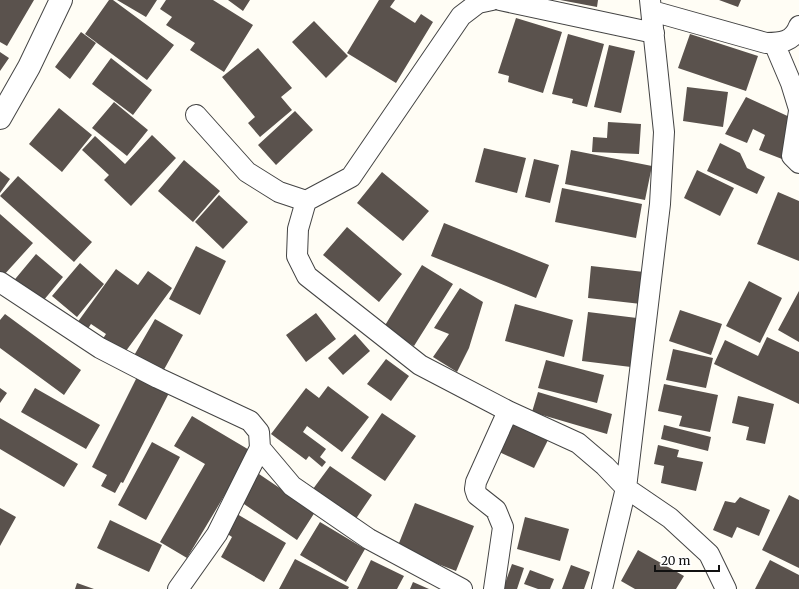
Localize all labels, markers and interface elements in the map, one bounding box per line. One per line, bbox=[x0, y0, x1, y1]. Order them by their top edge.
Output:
scale bar bbox=[655, 547, 719, 573]
text: 20 m bbox=[661, 553, 690, 568]

